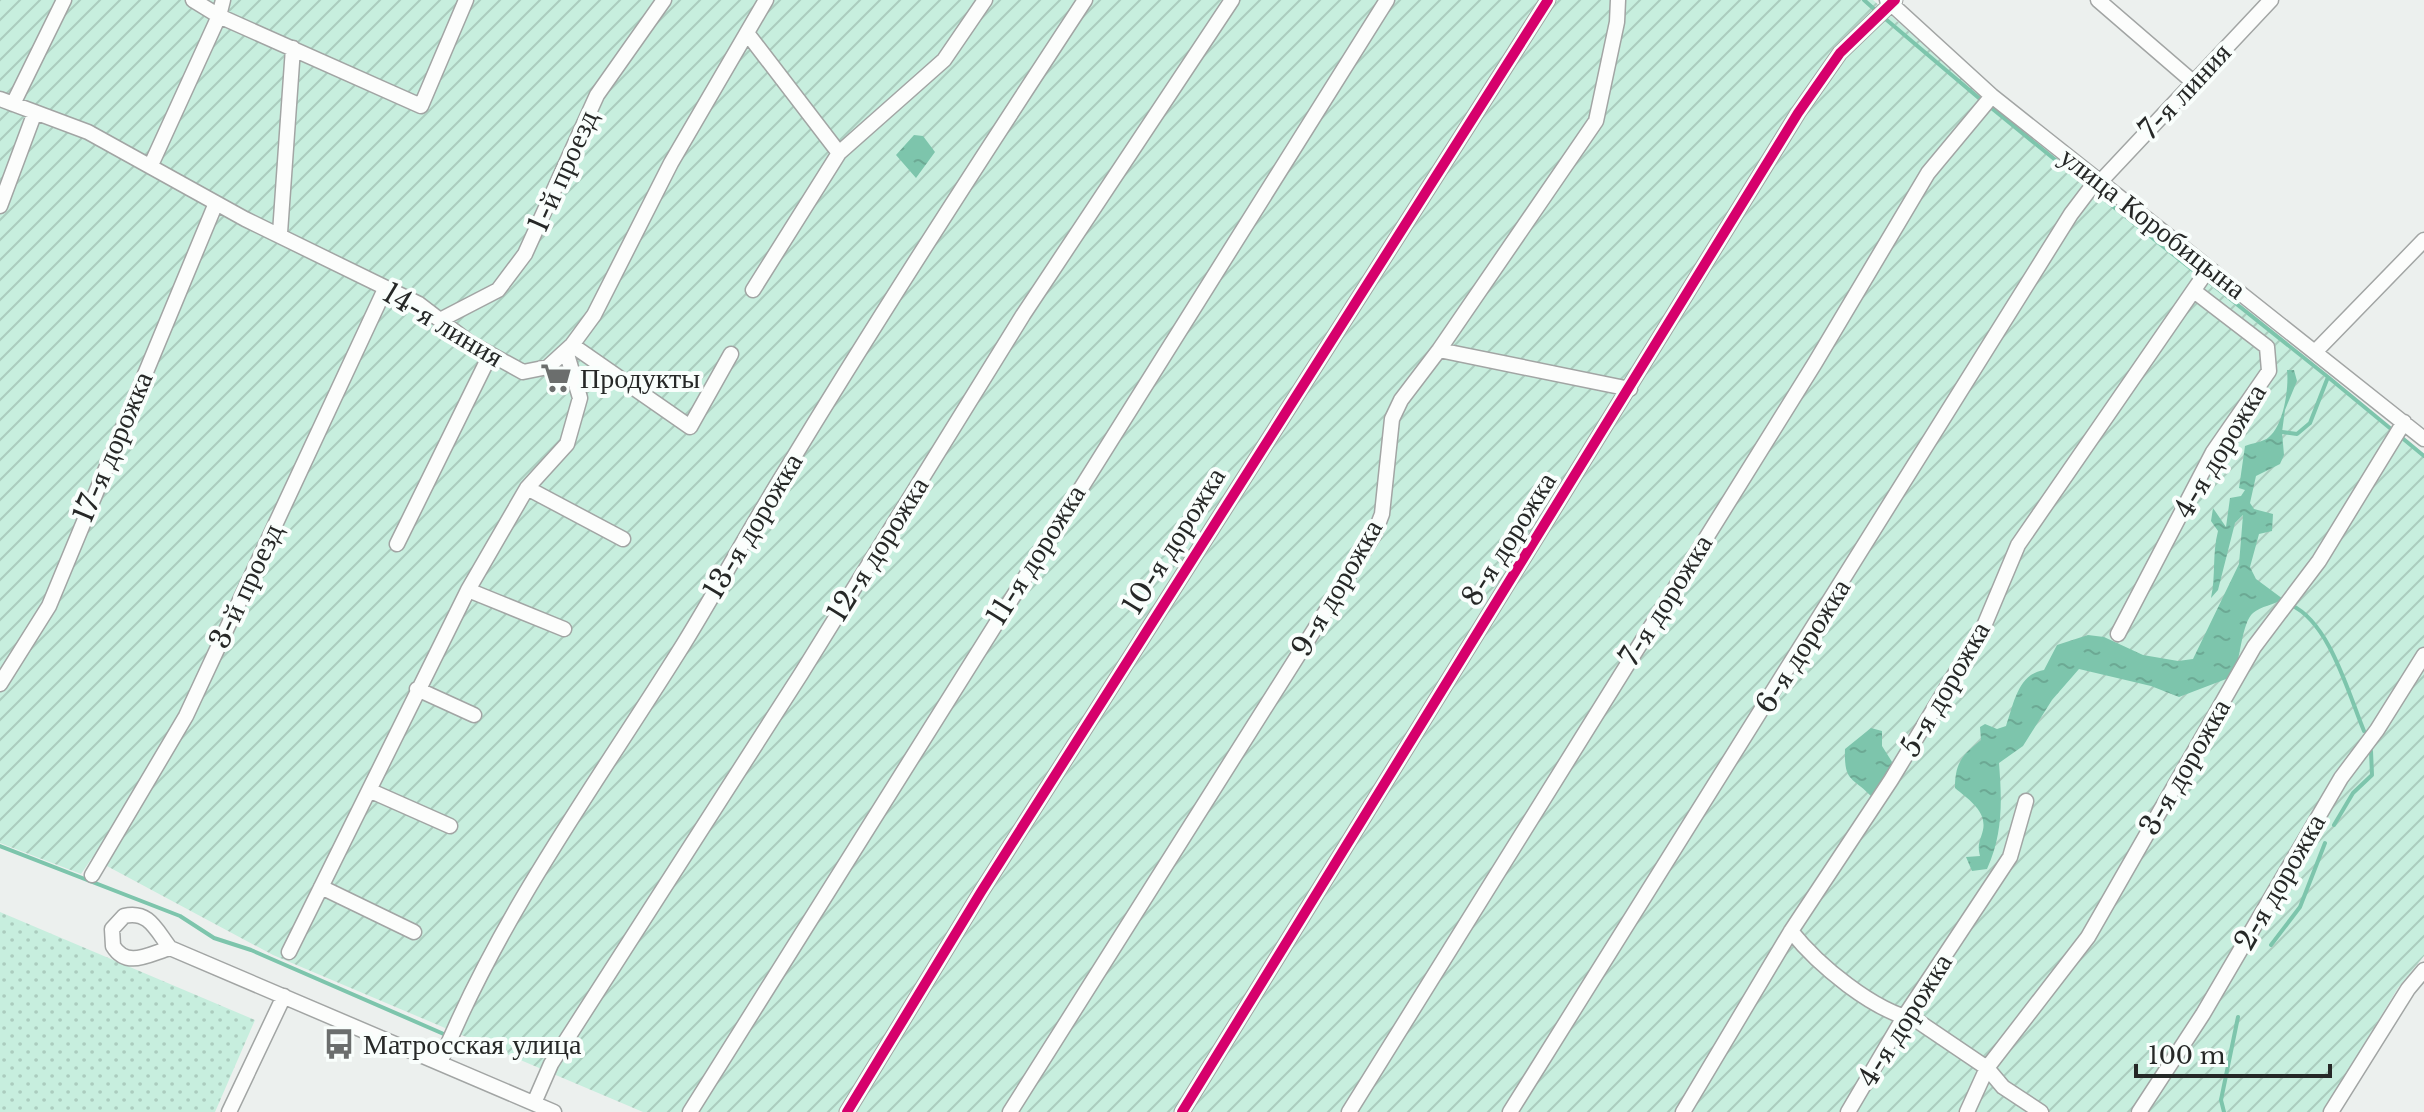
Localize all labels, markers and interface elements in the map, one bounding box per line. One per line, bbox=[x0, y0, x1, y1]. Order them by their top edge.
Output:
street label: 7-я линия bbox=[2132, 35, 2239, 147]
street label: 1-й проезд bbox=[521, 105, 605, 237]
street label: улица Коробицына bbox=[2053, 139, 2254, 307]
street label: 14-я линия bbox=[376, 275, 510, 375]
supermarket icon: Продукты bbox=[539, 361, 573, 395]
place label: Продукты bbox=[580, 361, 700, 396]
street label: 17-я дорожка bbox=[66, 366, 161, 528]
street label: 4-я дорожка bbox=[2166, 377, 2274, 525]
street label: 13-я дорожка bbox=[696, 446, 811, 605]
street label: 10-я дорожка bbox=[1115, 460, 1233, 621]
street label: 8-я дорожка bbox=[1454, 465, 1564, 612]
street label: 12-я дорожка bbox=[820, 470, 937, 628]
street label: 11-я дорожка bbox=[979, 478, 1093, 632]
street label: 9-я дорожка bbox=[1284, 513, 1391, 663]
street label: 3-й проезд bbox=[202, 518, 290, 654]
street label: 7-я дорожка bbox=[1612, 528, 1720, 672]
street label: 6-я дорожка bbox=[1748, 572, 1859, 720]
street label: 5-я дорожка bbox=[1892, 615, 1998, 763]
street label: 3-я дорожка bbox=[2132, 692, 2238, 841]
street label: 2-я дорожка bbox=[2227, 807, 2333, 956]
street label: 4-я дорожка bbox=[1850, 946, 1960, 1093]
bus stop icon: Матросская улица bbox=[322, 1027, 356, 1061]
place label: Матросская улица bbox=[363, 1027, 582, 1062]
scale bar bbox=[2136, 1028, 2330, 1078]
text: 100 m bbox=[2148, 1041, 2226, 1070]

